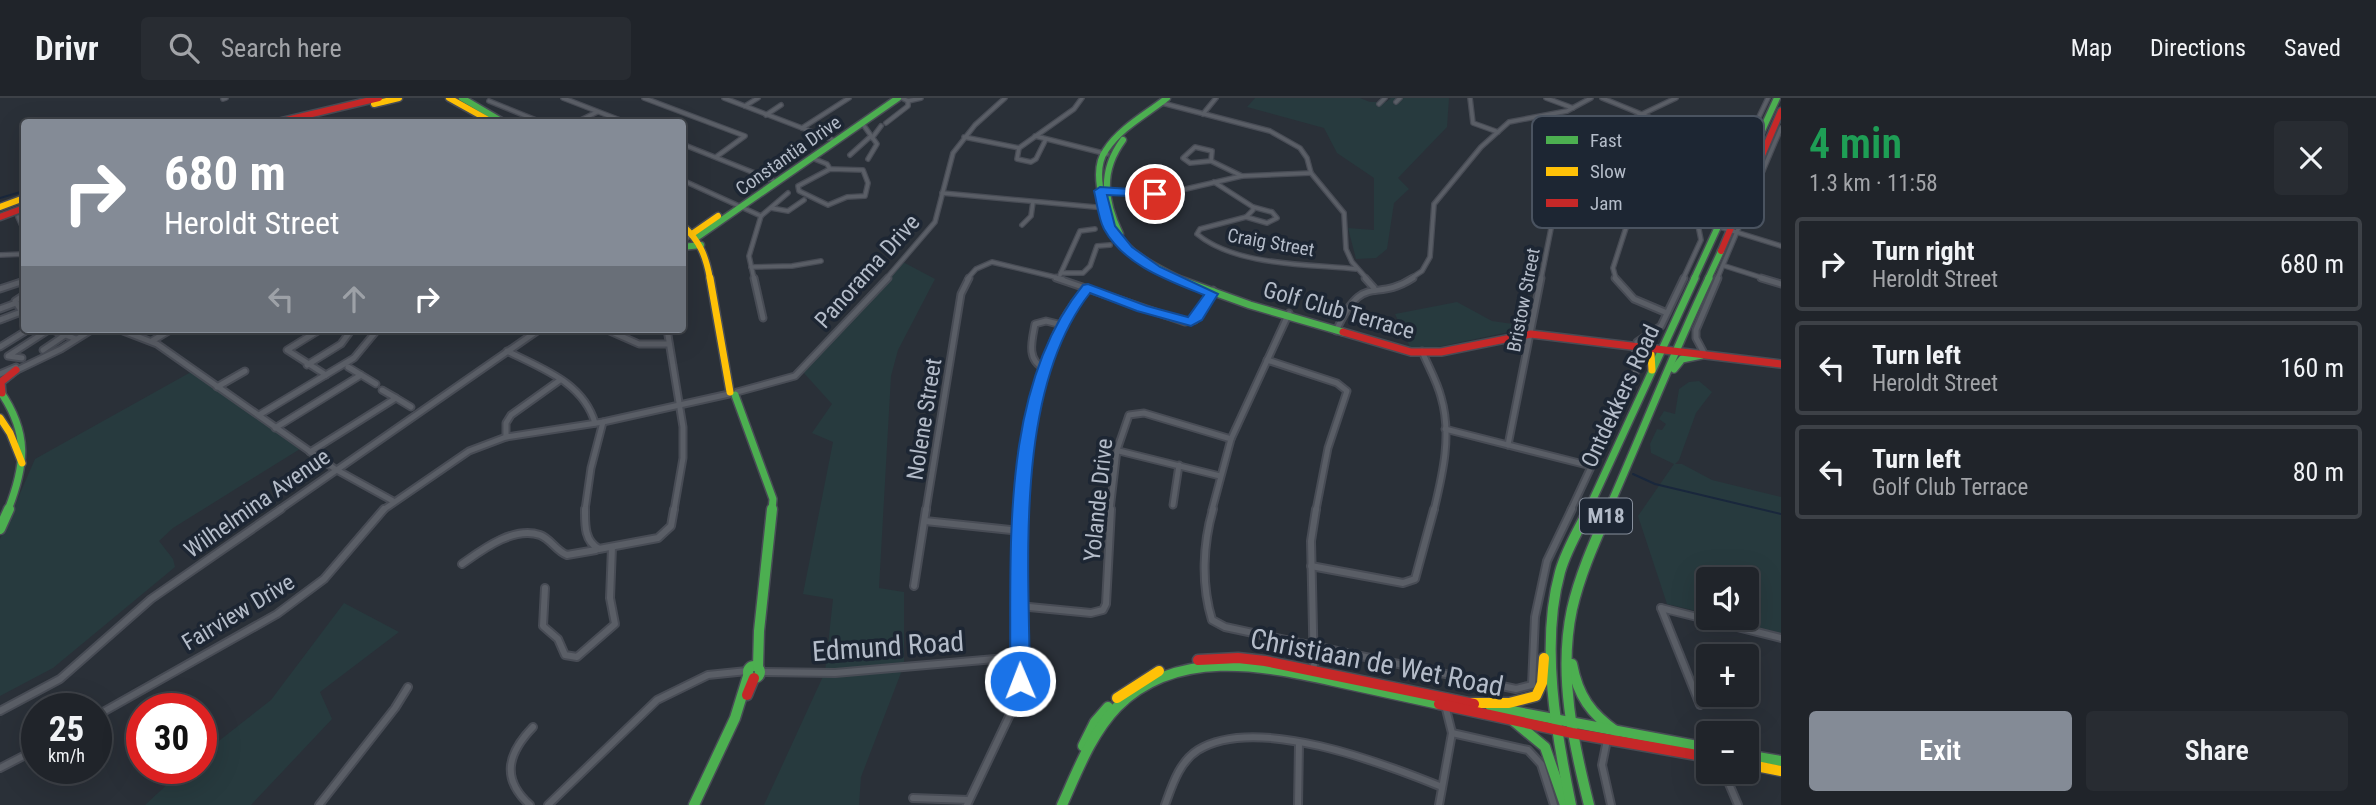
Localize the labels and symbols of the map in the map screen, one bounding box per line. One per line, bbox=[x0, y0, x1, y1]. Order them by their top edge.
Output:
street label: Constantia Drive bbox=[731, 111, 846, 200]
legend bbox=[1532, 116, 1764, 228]
text: Fast bbox=[1590, 129, 1622, 152]
text: Slow bbox=[1590, 160, 1626, 183]
pin bbox=[1125, 164, 1185, 224]
text: Jam bbox=[1590, 192, 1623, 215]
street label: Panorama Drive bbox=[809, 209, 925, 334]
street label: Craig Street bbox=[1226, 224, 1316, 261]
street label: Bristow Street bbox=[1502, 246, 1545, 354]
street label: Golf Club Terrace bbox=[1260, 276, 1418, 345]
street label: Ontdekkers Road bbox=[1576, 321, 1665, 472]
street label: Nolene Street bbox=[902, 356, 947, 482]
street label: Yolande Drive bbox=[1079, 437, 1118, 563]
street label: Wilhelmina Avenue bbox=[179, 443, 335, 564]
road number: M18 bbox=[1580, 498, 1632, 534]
street label: Fairview Drive bbox=[177, 568, 299, 657]
street label: Christiaan de Wet Road bbox=[1248, 622, 1506, 703]
street label: Edmund Road bbox=[811, 625, 965, 668]
position arrow bbox=[983, 644, 1057, 718]
speed limit sign: 30 bbox=[126, 693, 217, 784]

